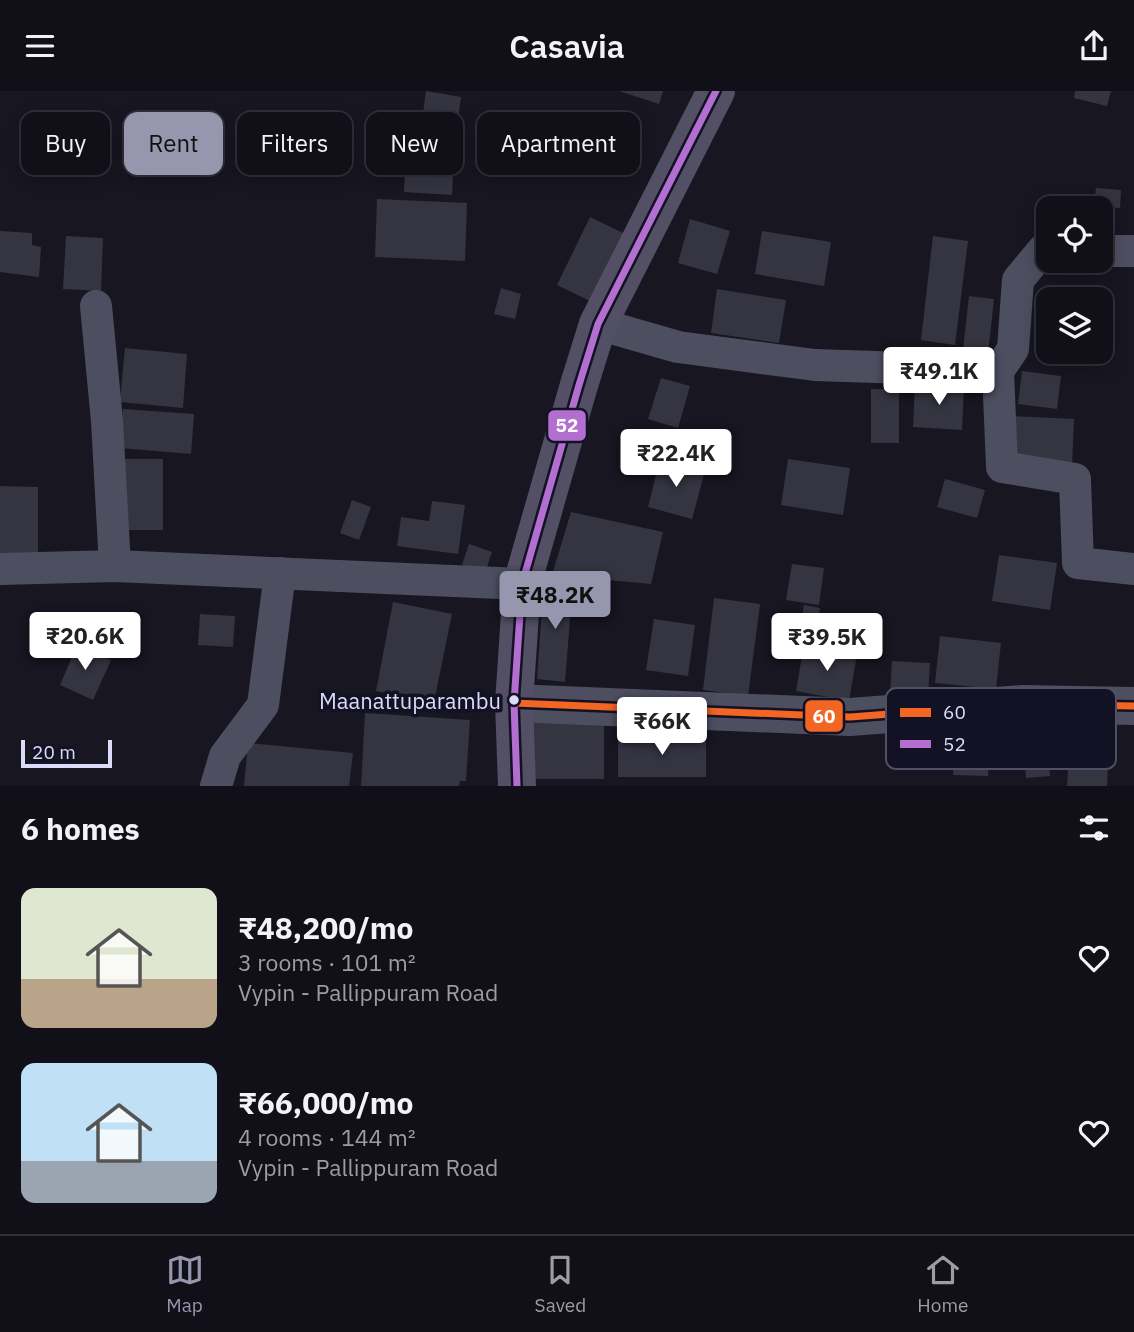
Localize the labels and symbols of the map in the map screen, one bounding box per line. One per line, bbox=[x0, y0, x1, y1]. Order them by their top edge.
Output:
pin: ₹49.1K bbox=[882, 347, 996, 407]
line badge: 52 bbox=[547, 409, 587, 442]
text: 52 bbox=[556, 413, 578, 437]
pin: ₹22.4K bbox=[619, 429, 733, 489]
pin: ₹48.2K bbox=[498, 571, 612, 631]
pin: ₹20.6K bbox=[28, 613, 142, 672]
pin: ₹39.5K bbox=[770, 613, 884, 673]
place label: Maanattuparambu bbox=[319, 686, 501, 715]
legend bbox=[886, 688, 1116, 769]
marker: Maanattuparambu bbox=[507, 693, 521, 707]
pin: ₹66K bbox=[621, 697, 703, 757]
line badge: 60 bbox=[804, 699, 844, 733]
text: 60 bbox=[943, 700, 966, 724]
text: 60 bbox=[813, 704, 835, 728]
text: 52 bbox=[943, 732, 966, 756]
scale bar bbox=[21, 737, 112, 769]

